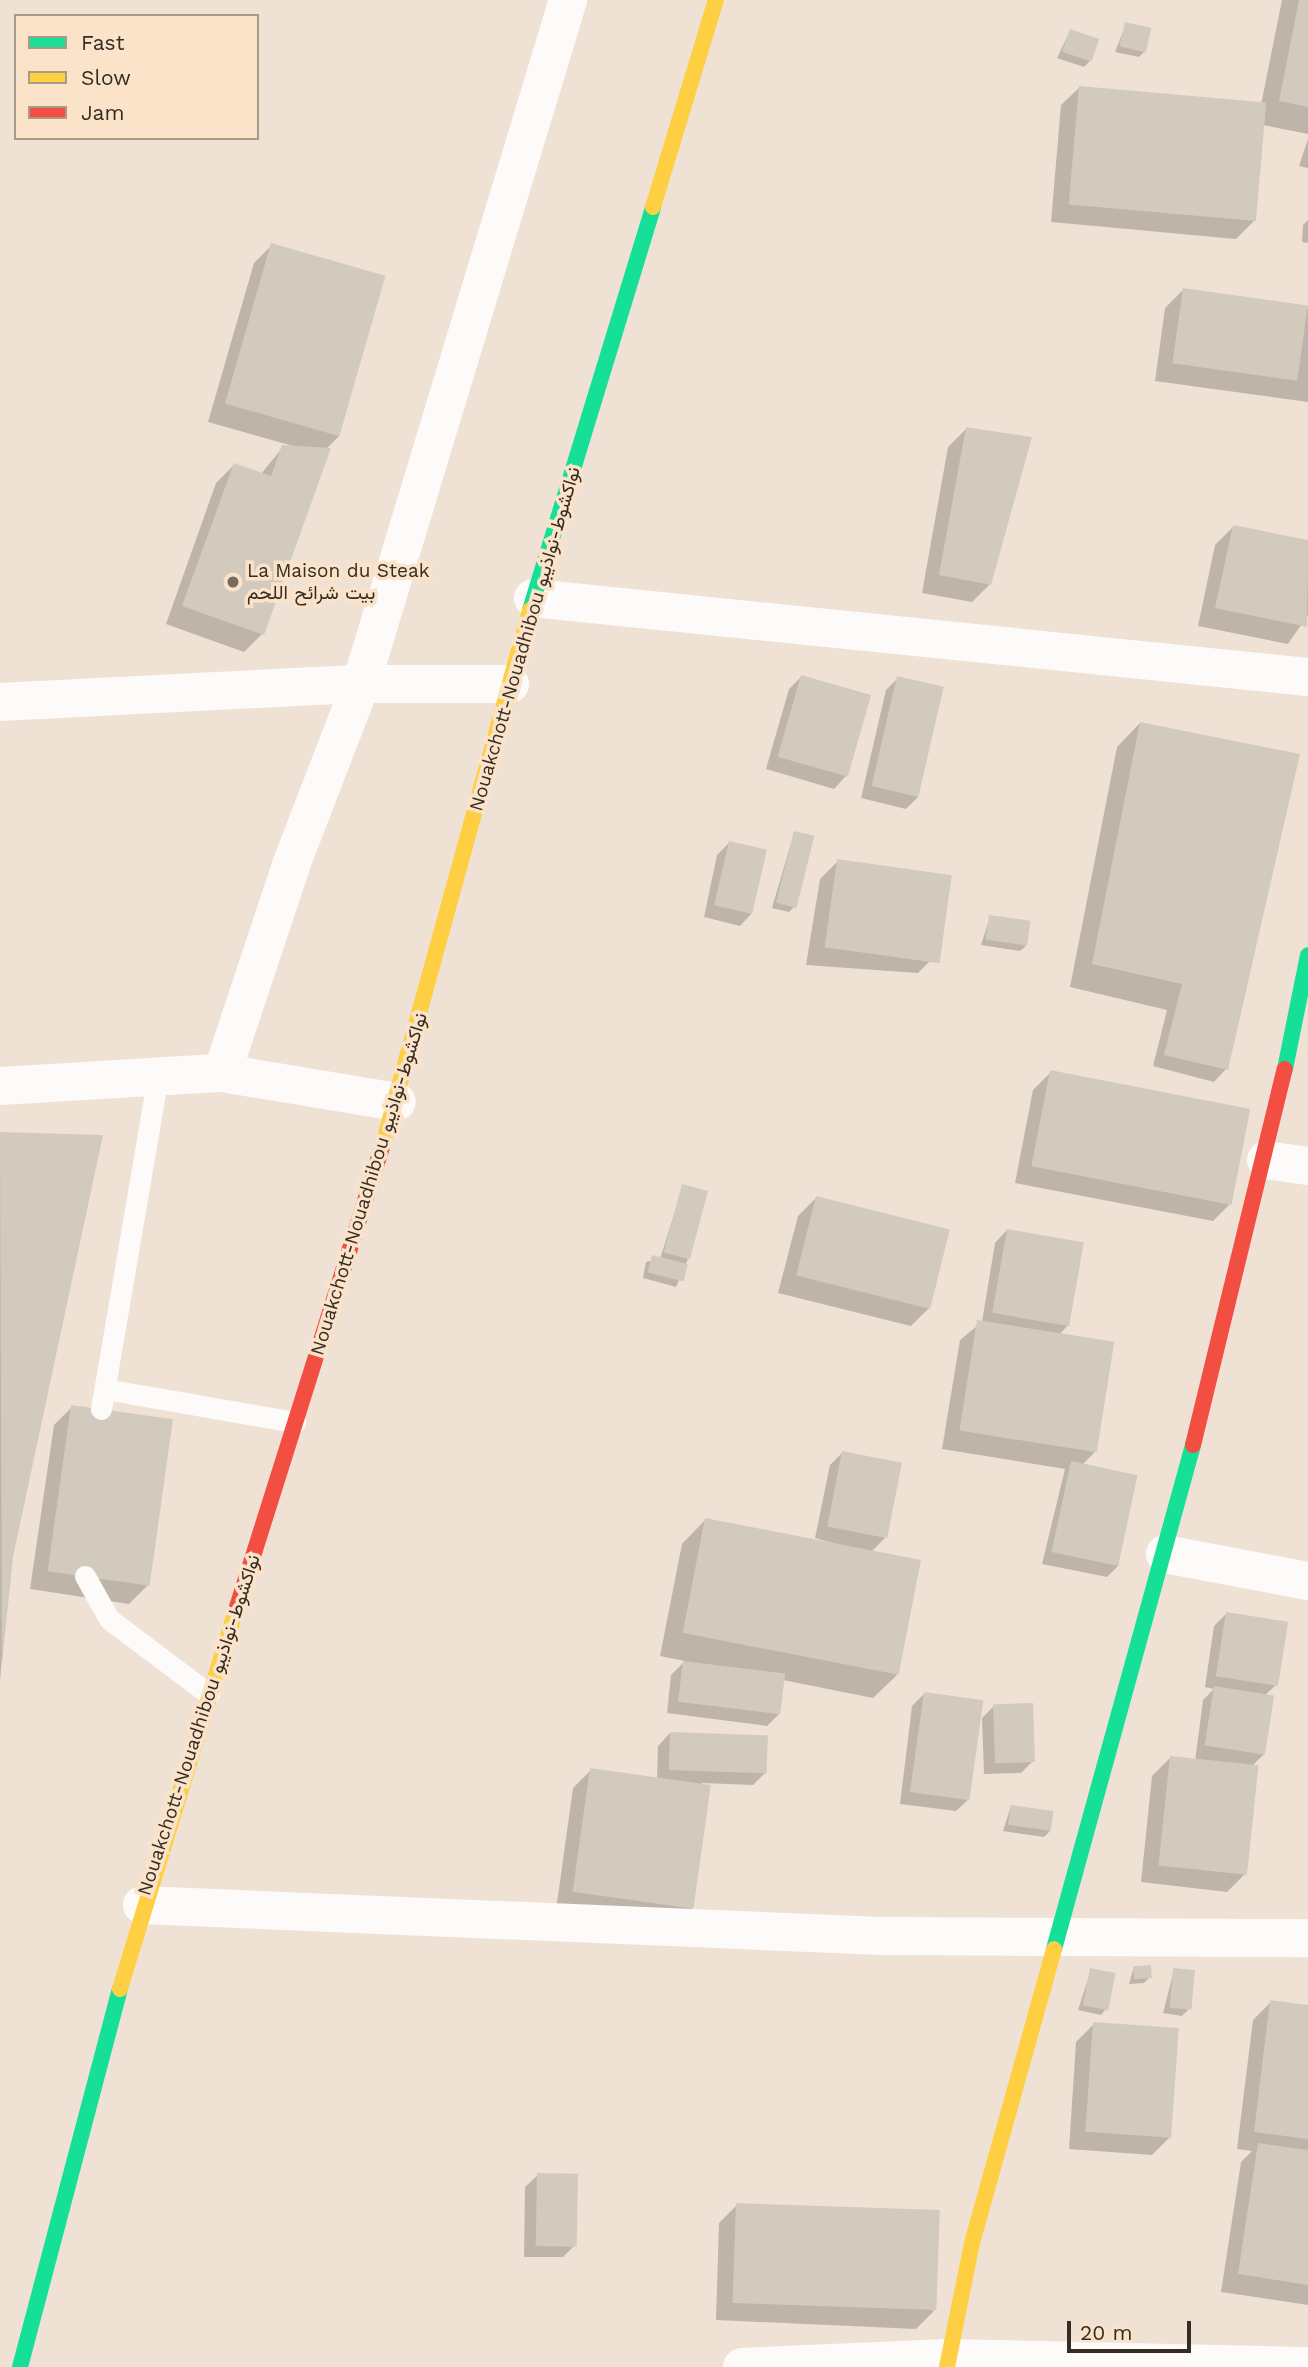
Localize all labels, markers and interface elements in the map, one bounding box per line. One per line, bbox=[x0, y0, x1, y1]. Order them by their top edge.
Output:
legend bbox=[14, 14, 259, 140]
text: Fast bbox=[81, 30, 125, 55]
text: Slow bbox=[81, 65, 131, 90]
text: Jam bbox=[81, 100, 124, 125]
street label: Nouakchott-Nouadhibou نواكشوط-نواذيبو bbox=[465, 464, 585, 814]
place label: La Maison du Steak بيت شرائح اللحم bbox=[247, 560, 430, 604]
marker: La Maison du Steak بيت شرائح اللحم bbox=[225, 574, 241, 590]
street label: Nouakchott-Nouadhibou نواكشوط-نواذيبو bbox=[306, 1010, 432, 1358]
street label: Nouakchott-Nouadhibou نواكشوط-نواذيبو bbox=[133, 1552, 265, 1898]
scale bar bbox=[1070, 2308, 1194, 2352]
text: 20 m bbox=[1080, 2320, 1132, 2345]

